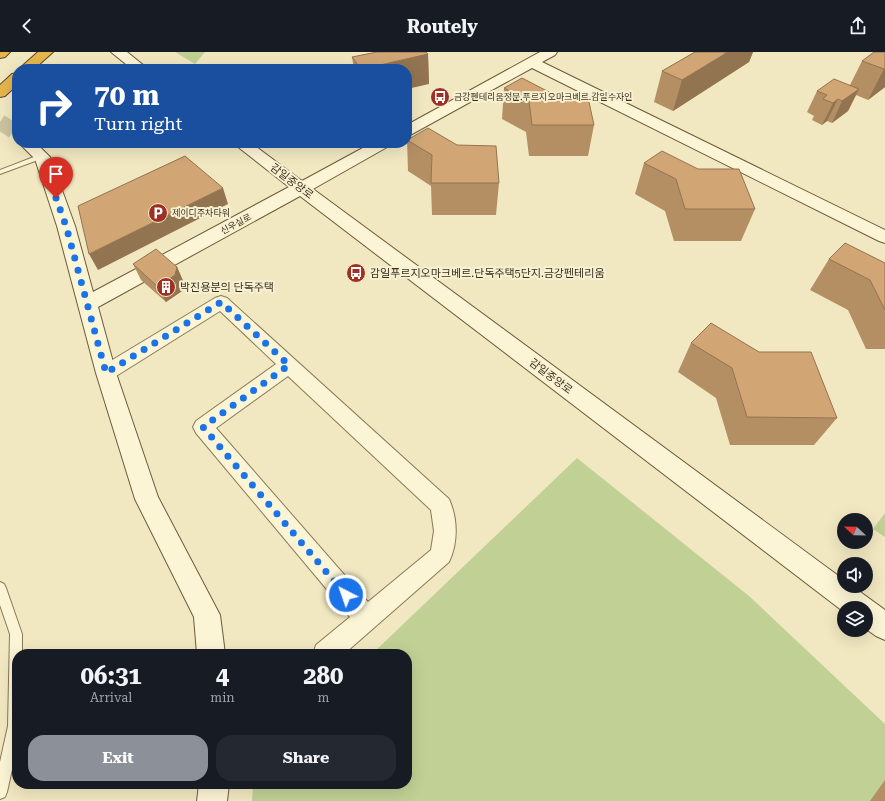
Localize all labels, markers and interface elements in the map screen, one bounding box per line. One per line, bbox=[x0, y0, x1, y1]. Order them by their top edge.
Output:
icon: back bbox=[16, 15, 38, 37]
icon: share bbox=[847, 15, 869, 37]
text: Routely bbox=[407, 16, 478, 37]
text: 70 m bbox=[94, 79, 159, 112]
icon: right bbox=[28, 80, 80, 132]
bus stop icon: 금강펜테리움정문.푸르지오마크베르.감일수자인 bbox=[429, 86, 451, 108]
place label: 금강펜테리움정문.푸르지오마크베르.감일수자인 bbox=[454, 92, 633, 102]
text: Turn right bbox=[94, 113, 182, 134]
pin bbox=[39, 157, 73, 198]
street label: 감일중앙로 bbox=[268, 161, 316, 202]
icon: arrive bbox=[45, 163, 67, 185]
parking icon: 제이디주차타워 bbox=[147, 202, 169, 224]
place label: 제이디주차타워 bbox=[172, 208, 230, 218]
street label: 신우실로 bbox=[219, 212, 253, 236]
bus stop icon: 감일푸르지오마크베르.단독주택5단지.금강펜테리움 bbox=[345, 262, 367, 284]
place label: 감일푸르지오마크베르.단독주택5단지.금강펜테리움 bbox=[370, 267, 604, 280]
building icon: 박진용분의 단독주택 bbox=[155, 276, 177, 298]
place label: 박진용분의 단독주택 bbox=[180, 281, 274, 294]
street label: 감일중앙로 bbox=[527, 356, 575, 397]
north arrow bbox=[837, 513, 873, 549]
map controls bbox=[837, 513, 873, 637]
button: sound bbox=[837, 557, 873, 593]
position arrow bbox=[325, 574, 367, 616]
button: layers bbox=[837, 601, 873, 637]
text: 06:31 bbox=[81, 662, 142, 690]
text: 4 bbox=[216, 662, 229, 690]
text: 280 bbox=[303, 662, 344, 690]
text: Arrival bbox=[90, 690, 132, 705]
text: min bbox=[210, 690, 235, 705]
text: m bbox=[317, 690, 329, 705]
button: Exit bbox=[28, 735, 208, 781]
button: Share bbox=[216, 735, 396, 781]

